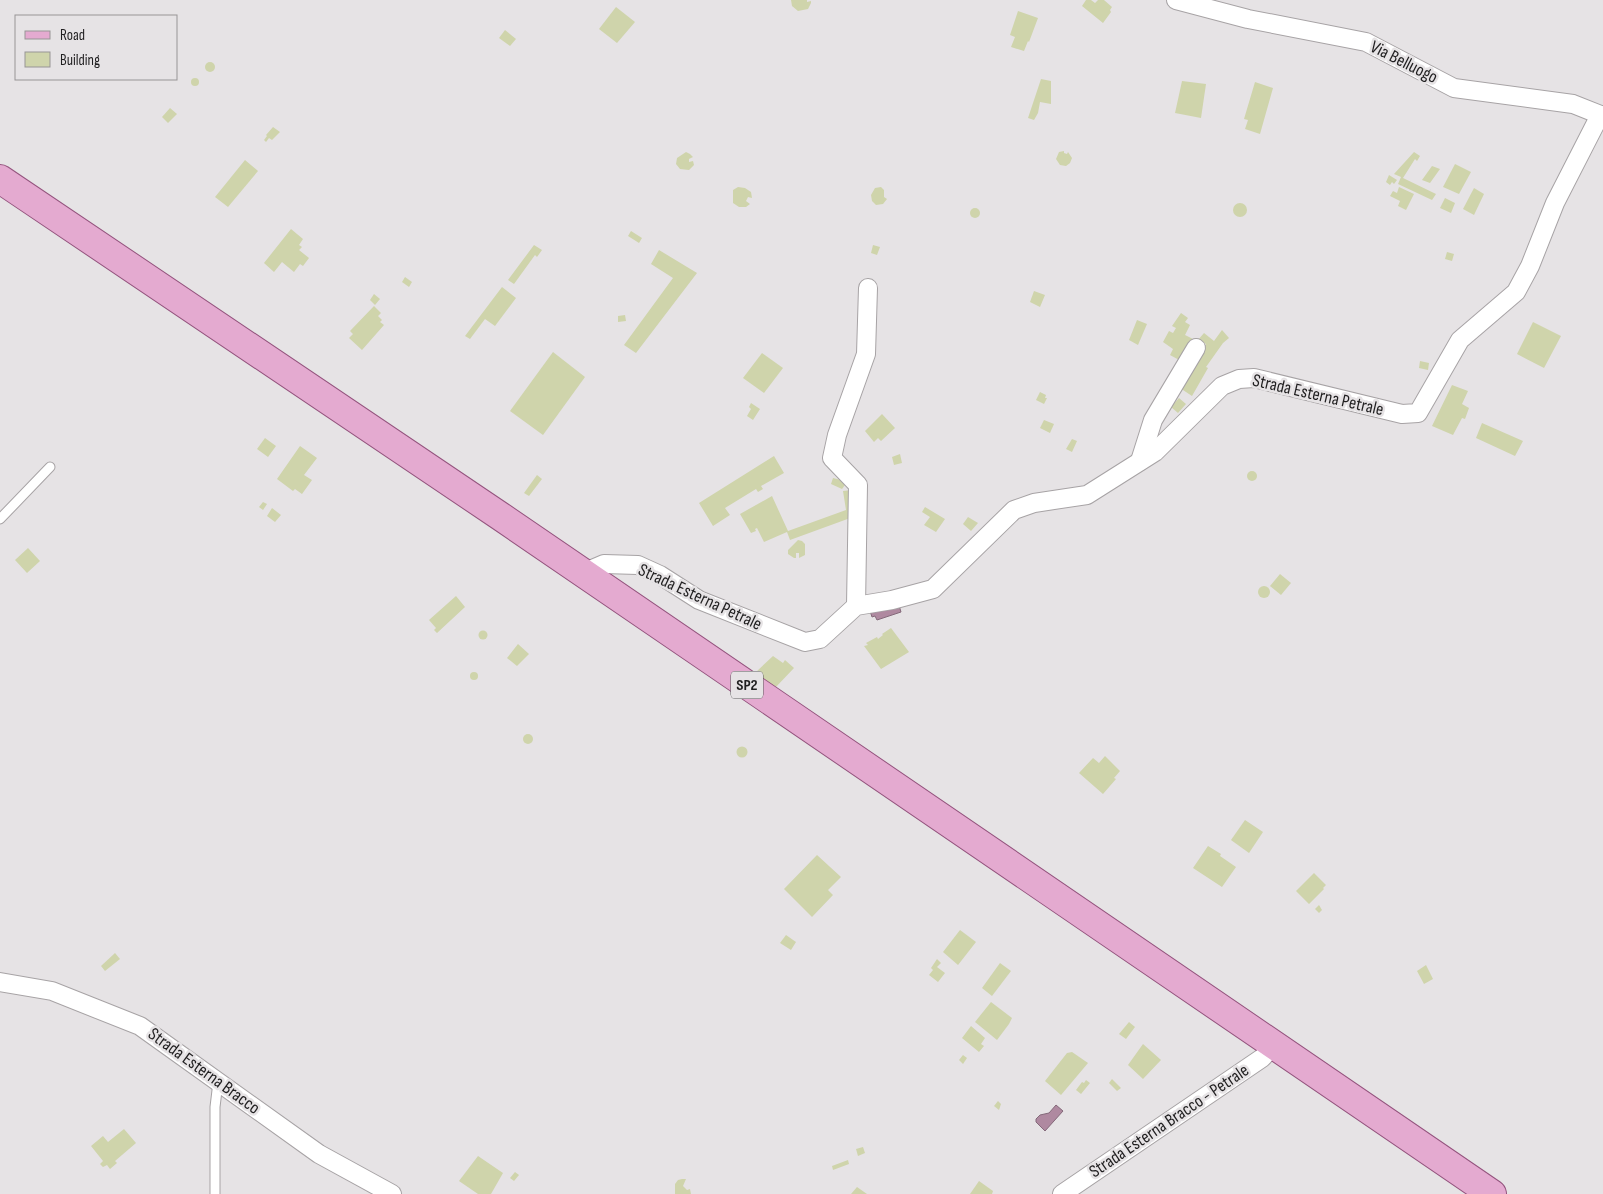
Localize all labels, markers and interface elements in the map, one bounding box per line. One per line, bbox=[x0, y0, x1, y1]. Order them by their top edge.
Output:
legend bbox=[15, 15, 178, 80]
text: Road bbox=[60, 26, 85, 45]
street label: Via Belluogo bbox=[1367, 36, 1441, 88]
text: Building bbox=[60, 51, 100, 70]
street label: Strada Esterna Petrale bbox=[1250, 370, 1386, 420]
street label: Strada Esterna Petrale bbox=[635, 559, 765, 635]
road number: SP2 bbox=[731, 672, 763, 698]
street label: Strada Esterna Bracco bbox=[144, 1023, 264, 1119]
street label: Strada Esterna Bracco - Petrale bbox=[1085, 1060, 1253, 1182]

